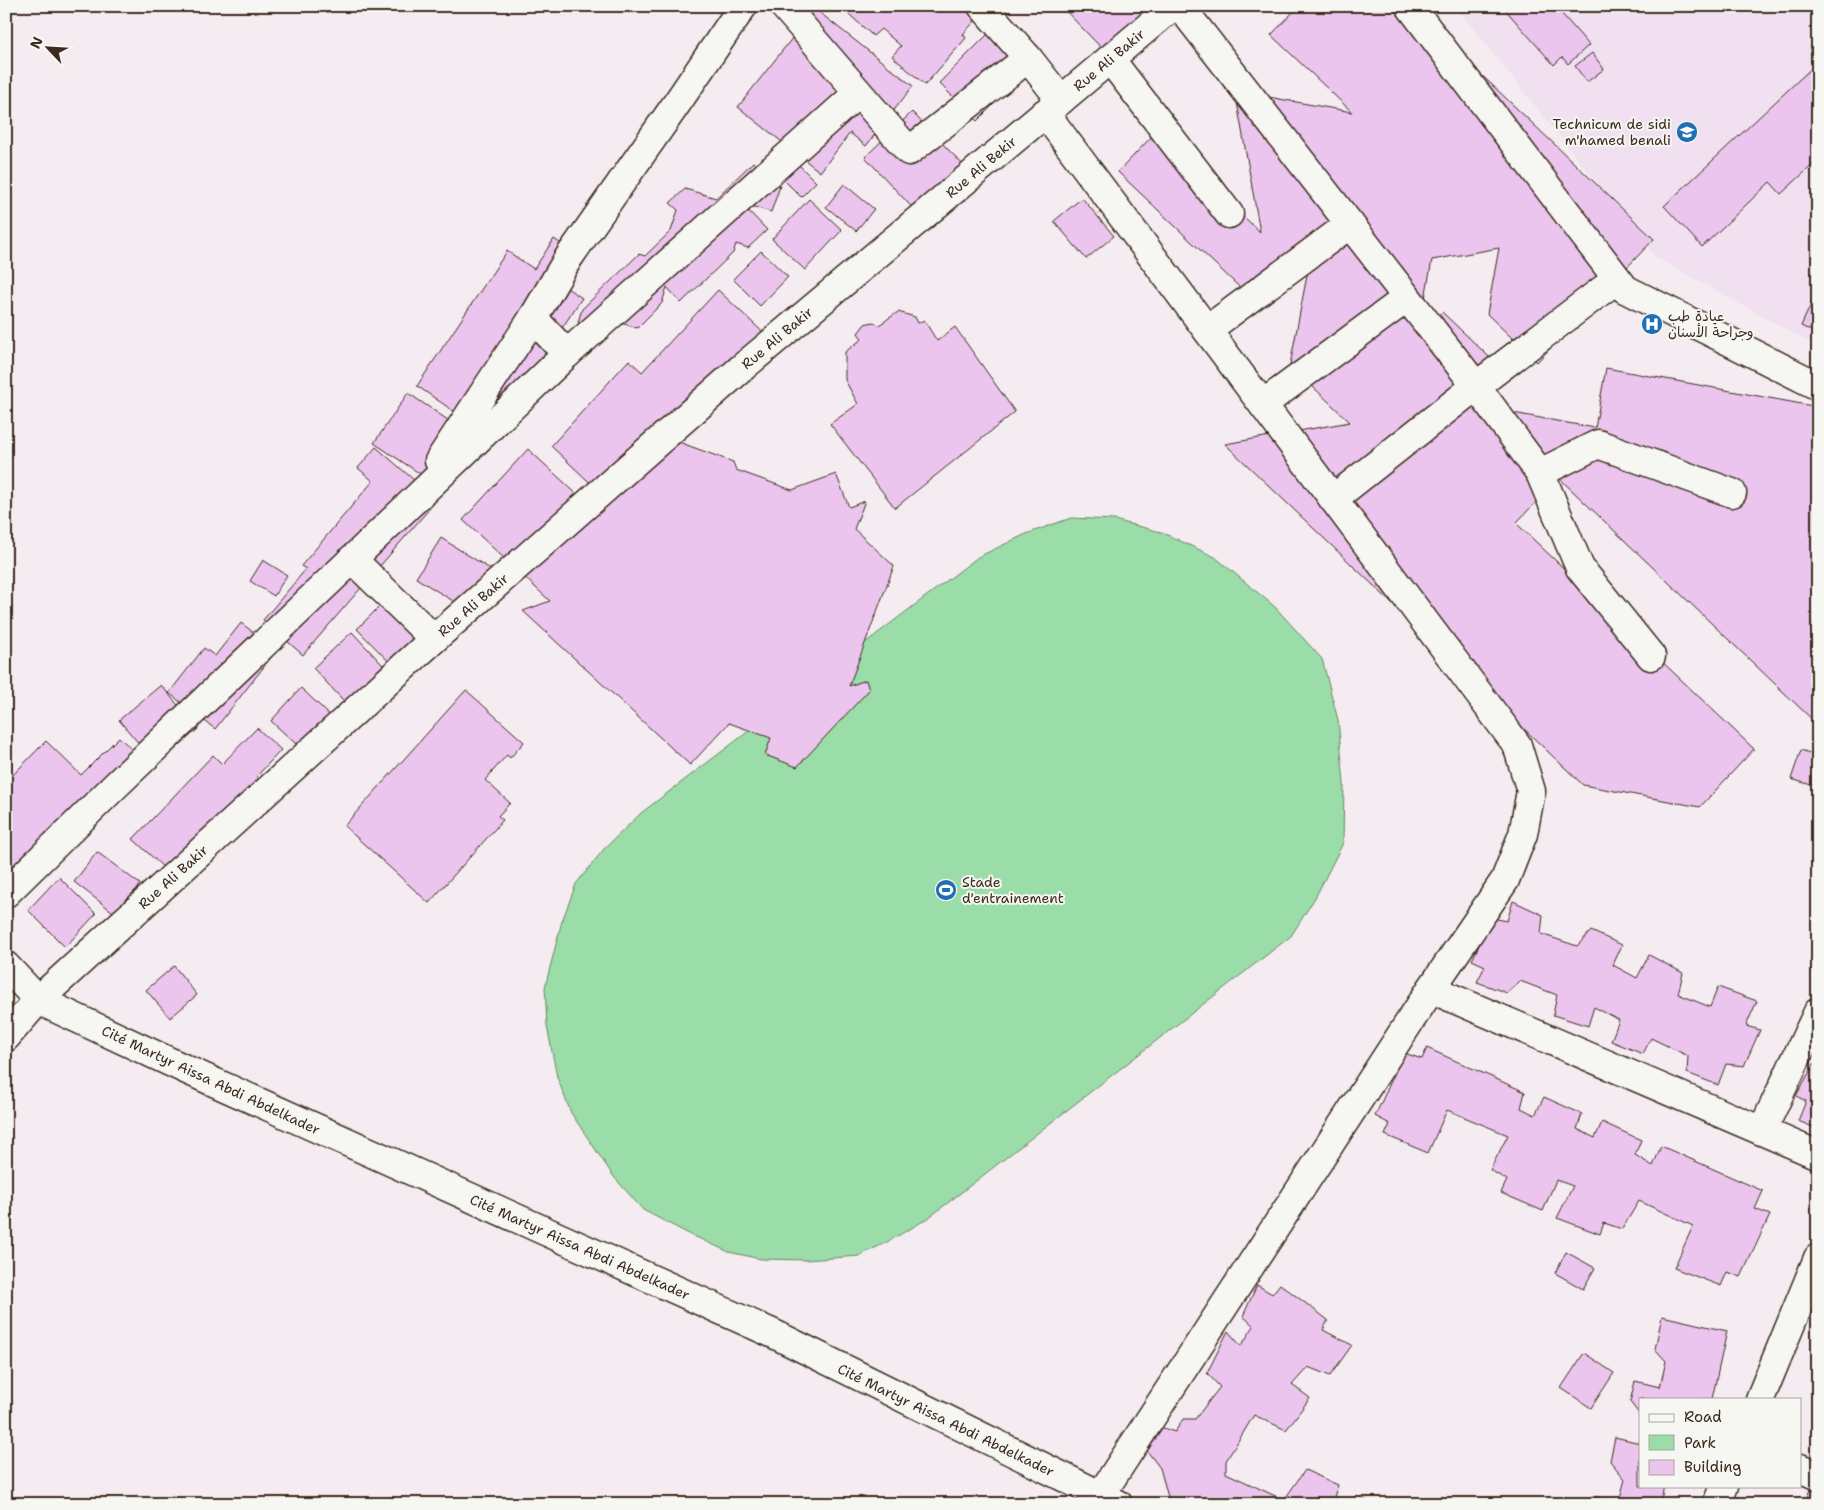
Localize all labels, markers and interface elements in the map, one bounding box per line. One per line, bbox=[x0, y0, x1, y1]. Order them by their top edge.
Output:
north arrow bbox=[22, 22, 72, 72]
street label: Rue Ali Bakir bbox=[1070, 25, 1149, 95]
text: N bbox=[26, 34, 47, 51]
place label: Technicum de sidi m'hamed benali bbox=[1553, 115, 1671, 149]
school or university icon: Technicum de sidi m'hamed benali bbox=[1675, 120, 1699, 144]
street label: Rue Ali Bekir bbox=[942, 132, 1020, 202]
street label: Rue Ali Bakir bbox=[738, 303, 817, 373]
place label: عيادة طب وجراحة الأسنان bbox=[1668, 307, 1754, 341]
hospital icon: عيادة طب وجراحة الأسنان bbox=[1640, 312, 1664, 336]
street label: Rue Ali Bakir bbox=[434, 569, 512, 641]
street label: Rue Ali Bakir bbox=[134, 841, 212, 913]
place label: Stade d'entrainement bbox=[962, 873, 1064, 907]
sports icon: Stade d'entrainement bbox=[934, 878, 958, 902]
street label: Cité Martyr Aissa Abdi Abdelkader bbox=[99, 1021, 323, 1139]
street label: Cité Martyr Aissa Abdi Abdelkader bbox=[467, 1190, 693, 1304]
street label: Cité Martyr Aissa Abdi Abdelkader bbox=[835, 1360, 1058, 1481]
legend bbox=[1639, 1398, 1802, 1488]
text: Road bbox=[1684, 1407, 1722, 1427]
text: Park bbox=[1684, 1433, 1716, 1453]
text: Building bbox=[1684, 1457, 1741, 1477]

